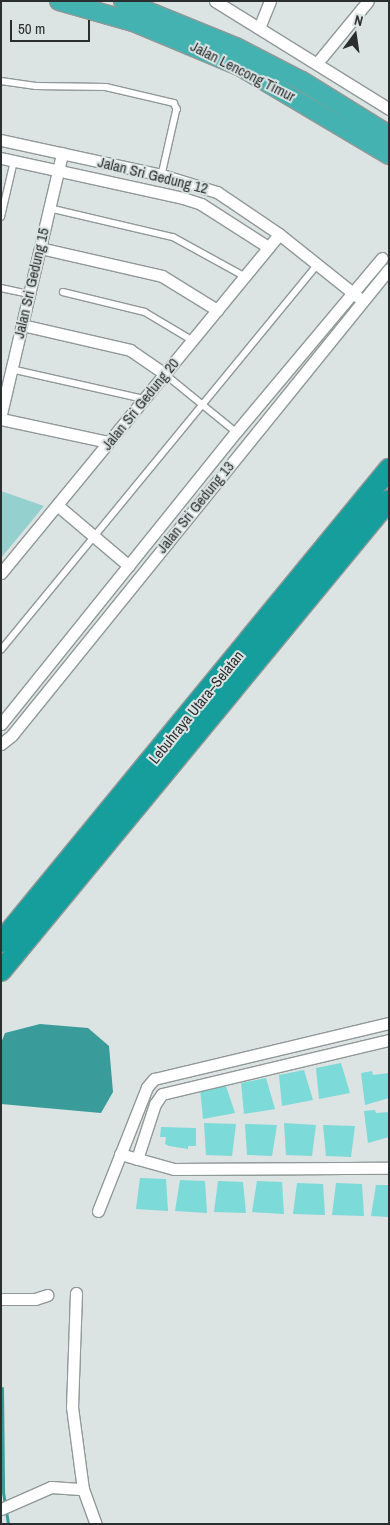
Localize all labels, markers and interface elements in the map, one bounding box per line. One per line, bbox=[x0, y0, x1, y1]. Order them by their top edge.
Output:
scale bar bbox=[12, 10, 92, 42]
north arrow bbox=[330, 10, 380, 60]
text: N bbox=[352, 11, 365, 30]
text: 50 m bbox=[18, 18, 45, 39]
street label: Jalan Lencong Timur bbox=[188, 37, 298, 105]
street label: Jalan Sri Gedung 12 bbox=[96, 153, 210, 197]
street label: Jalan Sri Gedung 15 bbox=[10, 226, 52, 340]
street label: Jalan Sri Gedung 20 bbox=[98, 354, 182, 454]
street label: Jalan Sri Gedung 13 bbox=[153, 457, 237, 557]
street label: Lebuhraya Utara–Selatan bbox=[145, 647, 247, 767]

